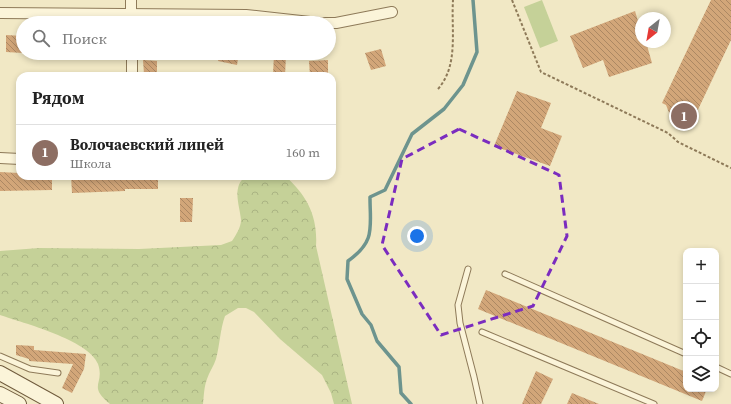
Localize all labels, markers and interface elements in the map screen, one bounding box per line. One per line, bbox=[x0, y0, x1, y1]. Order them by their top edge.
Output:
north arrow bbox=[635, 12, 671, 48]
search box bbox=[16, 16, 336, 60]
icon: search bbox=[30, 27, 52, 49]
text: Поиск bbox=[62, 28, 107, 49]
text: Рядом bbox=[32, 86, 84, 110]
pin: 1 bbox=[671, 101, 697, 131]
text: Волочаевский лицей bbox=[70, 134, 224, 155]
text: 1 bbox=[41, 144, 49, 161]
text: 160 m bbox=[286, 144, 320, 161]
text: Школа bbox=[70, 155, 111, 172]
your location bbox=[407, 226, 427, 246]
map controls bbox=[683, 248, 719, 392]
button: + bbox=[683, 248, 719, 284]
button: − bbox=[683, 284, 719, 320]
button: locate bbox=[683, 320, 719, 356]
button: layers bbox=[683, 356, 719, 392]

